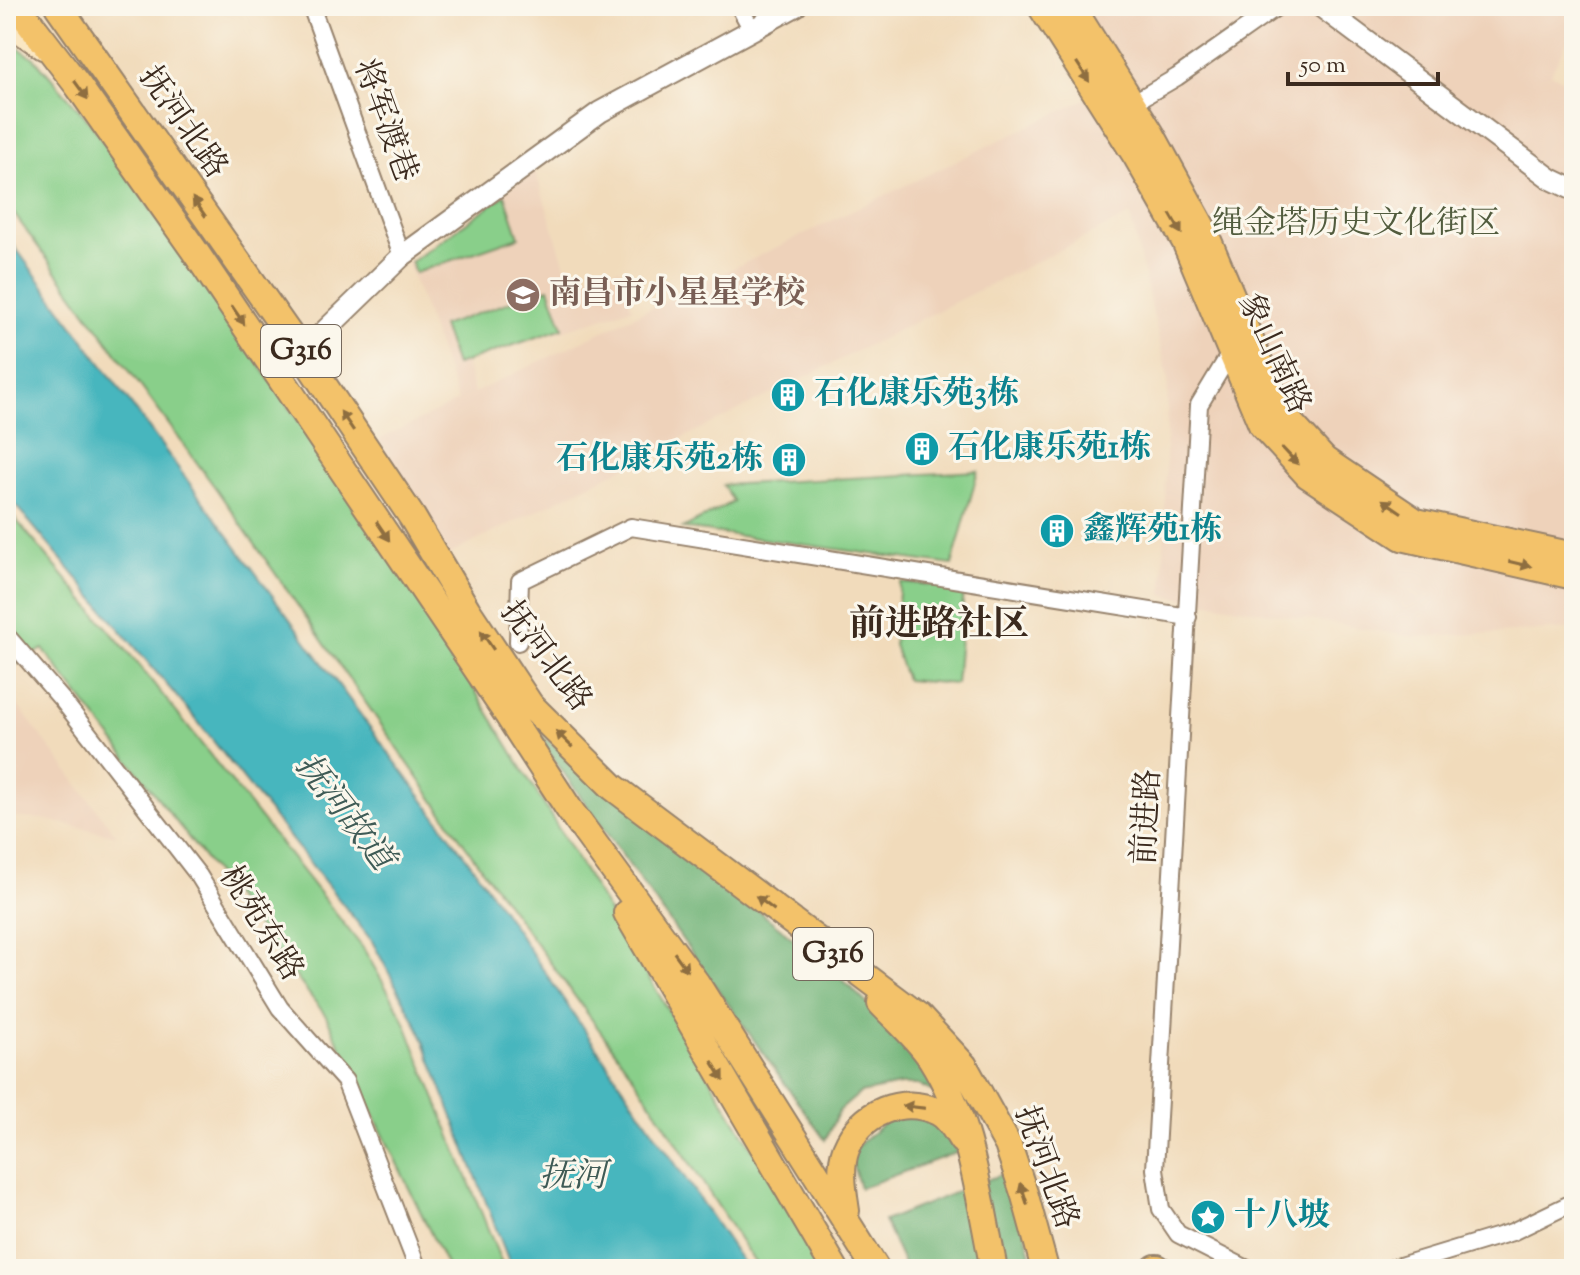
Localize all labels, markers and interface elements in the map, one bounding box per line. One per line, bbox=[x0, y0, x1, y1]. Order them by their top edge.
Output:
scale bar bbox=[1288, 36, 1438, 86]
text: 50 m bbox=[1298, 49, 1346, 83]
street label: 将军渡巷 bbox=[340, 53, 428, 189]
street label: 抚河北路 bbox=[126, 57, 238, 189]
one-way arrow bbox=[1075, 61, 1089, 83]
one-way arrow bbox=[73, 80, 88, 101]
one-way arrow bbox=[192, 196, 207, 217]
park label: 绳金塔历史文化街区 bbox=[1212, 202, 1500, 248]
one-way arrow bbox=[1169, 213, 1183, 236]
place label: 南昌市小星星学校 bbox=[549, 272, 805, 318]
school or university icon: 南昌市小星星学校 bbox=[504, 276, 542, 314]
street label: 象山南路 bbox=[1225, 286, 1321, 422]
one-way arrow bbox=[230, 304, 245, 325]
road number: G316 bbox=[261, 325, 341, 377]
place label: 石化康乐苑3栋 bbox=[814, 372, 1019, 418]
building icon: 石化康乐苑3栋 bbox=[769, 376, 807, 414]
one-way arrow bbox=[340, 410, 355, 431]
place label: 石化康乐苑1栋 bbox=[948, 426, 1151, 472]
building icon: 石化康乐苑1栋 bbox=[903, 430, 941, 468]
place label: 石化康乐苑2栋 bbox=[556, 437, 763, 483]
building icon: 石化康乐苑2栋 bbox=[770, 441, 808, 479]
one-way arrow bbox=[1281, 446, 1299, 465]
one-way arrow bbox=[1382, 498, 1403, 513]
place label: 鑫辉苑1栋 bbox=[1083, 508, 1222, 554]
building icon: 鑫辉苑1栋 bbox=[1038, 512, 1076, 550]
one-way arrow bbox=[375, 520, 390, 541]
one-way arrow bbox=[1507, 558, 1532, 571]
street label: 抚河北路 bbox=[488, 592, 602, 722]
district label: 前进路社区 bbox=[849, 600, 1029, 652]
one-way arrow bbox=[480, 629, 495, 650]
one-way arrow bbox=[555, 730, 574, 749]
water label: 抚河故道 bbox=[282, 744, 407, 886]
street label: 前进路 bbox=[1123, 768, 1173, 866]
street label: 桃苑东路 bbox=[207, 858, 313, 990]
one-way arrow bbox=[754, 895, 776, 911]
road number: G316 bbox=[793, 928, 873, 980]
one-way arrow bbox=[673, 952, 688, 973]
one-way arrow bbox=[711, 1060, 725, 1082]
street label: 抚河北路 bbox=[1001, 1100, 1089, 1236]
one-way arrow bbox=[901, 1101, 926, 1114]
water label: 抚河 bbox=[539, 1153, 613, 1202]
one-way arrow bbox=[1017, 1182, 1030, 1206]
place label: 十八坡 bbox=[1234, 1194, 1330, 1240]
place icon: 十八坡 bbox=[1189, 1198, 1227, 1236]

